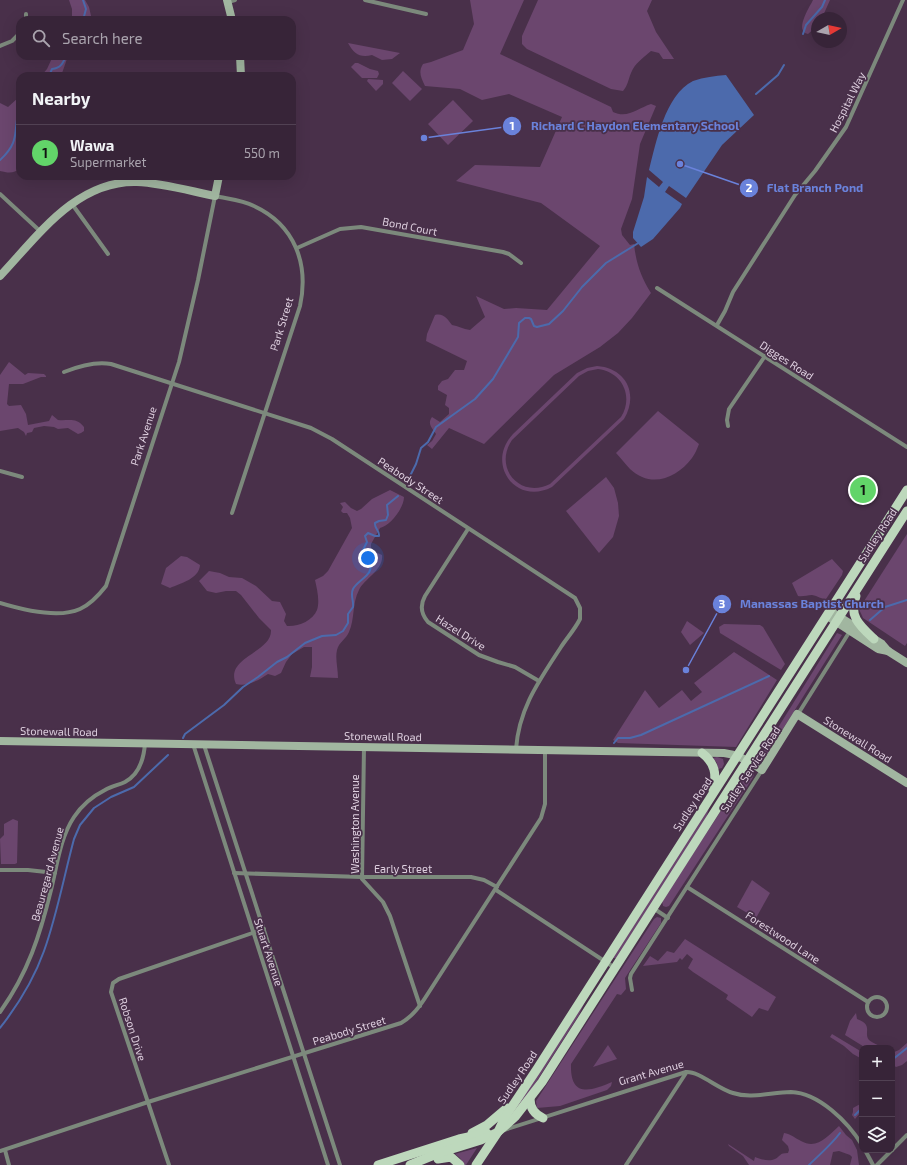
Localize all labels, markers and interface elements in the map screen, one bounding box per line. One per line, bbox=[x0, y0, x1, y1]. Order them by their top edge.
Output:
north arrow bbox=[811, 12, 847, 48]
search box bbox=[16, 16, 296, 60]
icon: search bbox=[30, 27, 52, 49]
text: Search here bbox=[62, 29, 143, 47]
street label: Hospital Way bbox=[826, 69, 868, 134]
text: Nearby bbox=[32, 88, 90, 108]
callout: Richard C Haydon Elementary School bbox=[502, 114, 747, 138]
text: 1 bbox=[509, 118, 515, 132]
text: Richard C Haydon Elementary School bbox=[531, 118, 739, 133]
text: Wawa bbox=[70, 136, 114, 154]
text: 1 bbox=[42, 145, 48, 161]
text: 550 m bbox=[244, 145, 280, 161]
text: Supermarket bbox=[70, 154, 147, 170]
callout: Flat Branch Pond bbox=[739, 176, 871, 200]
text: 2 bbox=[746, 180, 753, 194]
text: Flat Branch Pond bbox=[767, 180, 863, 194]
street label: Bond Court bbox=[381, 214, 439, 238]
street label: Park Street bbox=[267, 296, 295, 352]
street label: Digges Road bbox=[758, 338, 816, 382]
street label: Park Avenue bbox=[127, 405, 159, 467]
street label: Peabody Street bbox=[376, 454, 446, 506]
pin: 1 bbox=[850, 475, 876, 505]
street label: Sudley Road bbox=[855, 506, 899, 564]
your location bbox=[358, 548, 378, 568]
callout: Manassas Baptist Church bbox=[712, 592, 892, 616]
text: 3 bbox=[719, 596, 726, 610]
text: Manassas Baptist Church bbox=[740, 596, 884, 610]
street label: Hazel Drive bbox=[434, 612, 488, 653]
street label: Stonewall Road bbox=[821, 713, 895, 765]
street label: Stonewall Road bbox=[20, 724, 98, 738]
street label: Sudley Service Road bbox=[717, 724, 783, 814]
street label: Stonewall Road bbox=[344, 729, 422, 743]
street label: Washington Avenue bbox=[348, 774, 361, 874]
street label: Sudley Road bbox=[670, 775, 714, 833]
street label: Beauregard Avenue bbox=[28, 825, 66, 923]
street label: Early Street bbox=[374, 862, 432, 875]
street label: Forestwood Lane bbox=[743, 908, 823, 966]
street label: Stuart Avenue bbox=[252, 917, 286, 988]
street label: Robson Drive bbox=[117, 996, 149, 1063]
street label: Peabody Street bbox=[311, 1013, 387, 1047]
map controls bbox=[859, 1045, 895, 1153]
button: + bbox=[859, 1045, 895, 1081]
street label: Sudley Road bbox=[494, 1048, 540, 1106]
street label: Grant Avenue bbox=[617, 1056, 685, 1087]
button: − bbox=[859, 1081, 895, 1117]
button: layers bbox=[859, 1117, 895, 1153]

